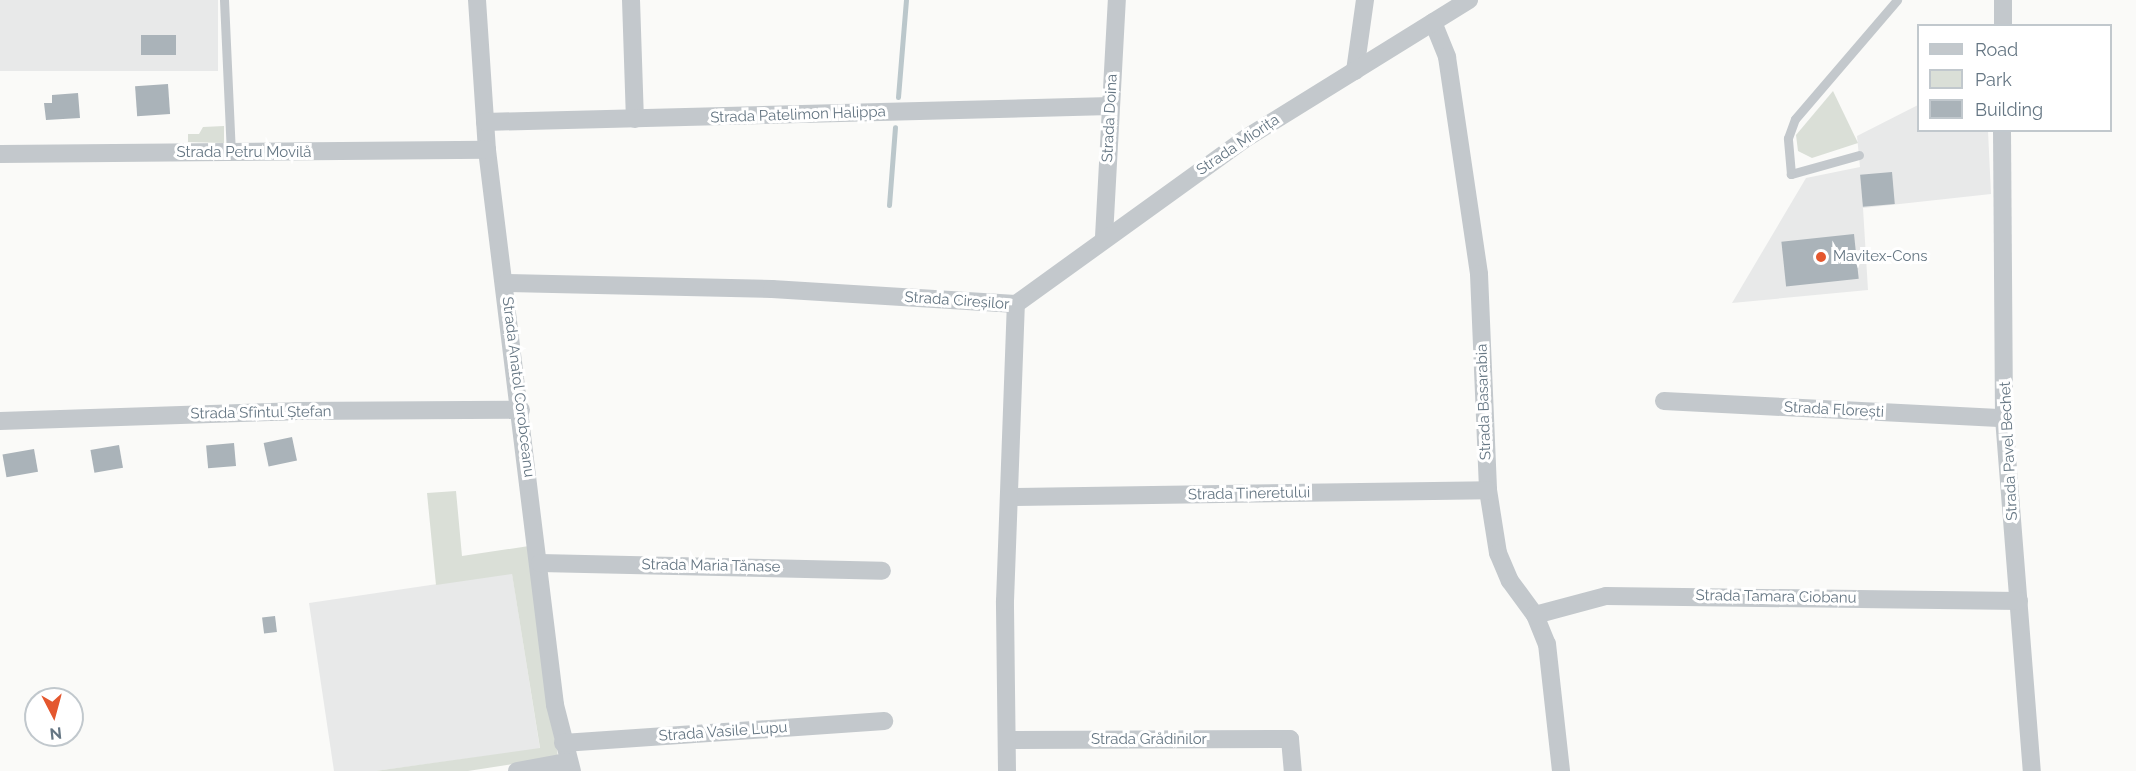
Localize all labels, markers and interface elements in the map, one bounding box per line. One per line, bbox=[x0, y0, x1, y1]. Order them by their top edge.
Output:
legend bbox=[1917, 24, 2112, 132]
text: Road bbox=[1975, 39, 2018, 60]
text: Park bbox=[1975, 69, 2012, 90]
street label: Strada Doina bbox=[1099, 73, 1121, 163]
text: Building bbox=[1975, 99, 2043, 120]
street label: Strada Patelimon Halippa bbox=[710, 103, 886, 127]
street label: Strada Miorița bbox=[1193, 111, 1283, 179]
street label: Strada Petru Movilă bbox=[177, 144, 311, 162]
place label: Mavitex-Cons bbox=[1833, 248, 1927, 266]
marker: Mavitex-Cons bbox=[1814, 250, 1828, 264]
street label: Strada Cireșilor bbox=[904, 288, 1010, 314]
street label: Strada Anatol Corobceanu bbox=[498, 295, 538, 479]
street label: Strada Basarabia bbox=[1473, 344, 1495, 460]
street label: Strada Pavel Bechet bbox=[1996, 381, 2022, 521]
street label: Strada Florești bbox=[1784, 398, 1884, 422]
street label: Strada Sfîntul Ștefan bbox=[190, 403, 332, 423]
street label: Strada Tineretului bbox=[1188, 484, 1310, 504]
street label: Strada Maria Tănase bbox=[641, 556, 781, 576]
street label: Strada Tamara Ciobanu bbox=[1695, 587, 1857, 607]
north arrow bbox=[24, 687, 84, 747]
street label: Strada Vasile Lupu bbox=[658, 719, 788, 745]
text: N bbox=[49, 723, 63, 743]
street label: Strada Grădinilor bbox=[1091, 731, 1207, 749]

